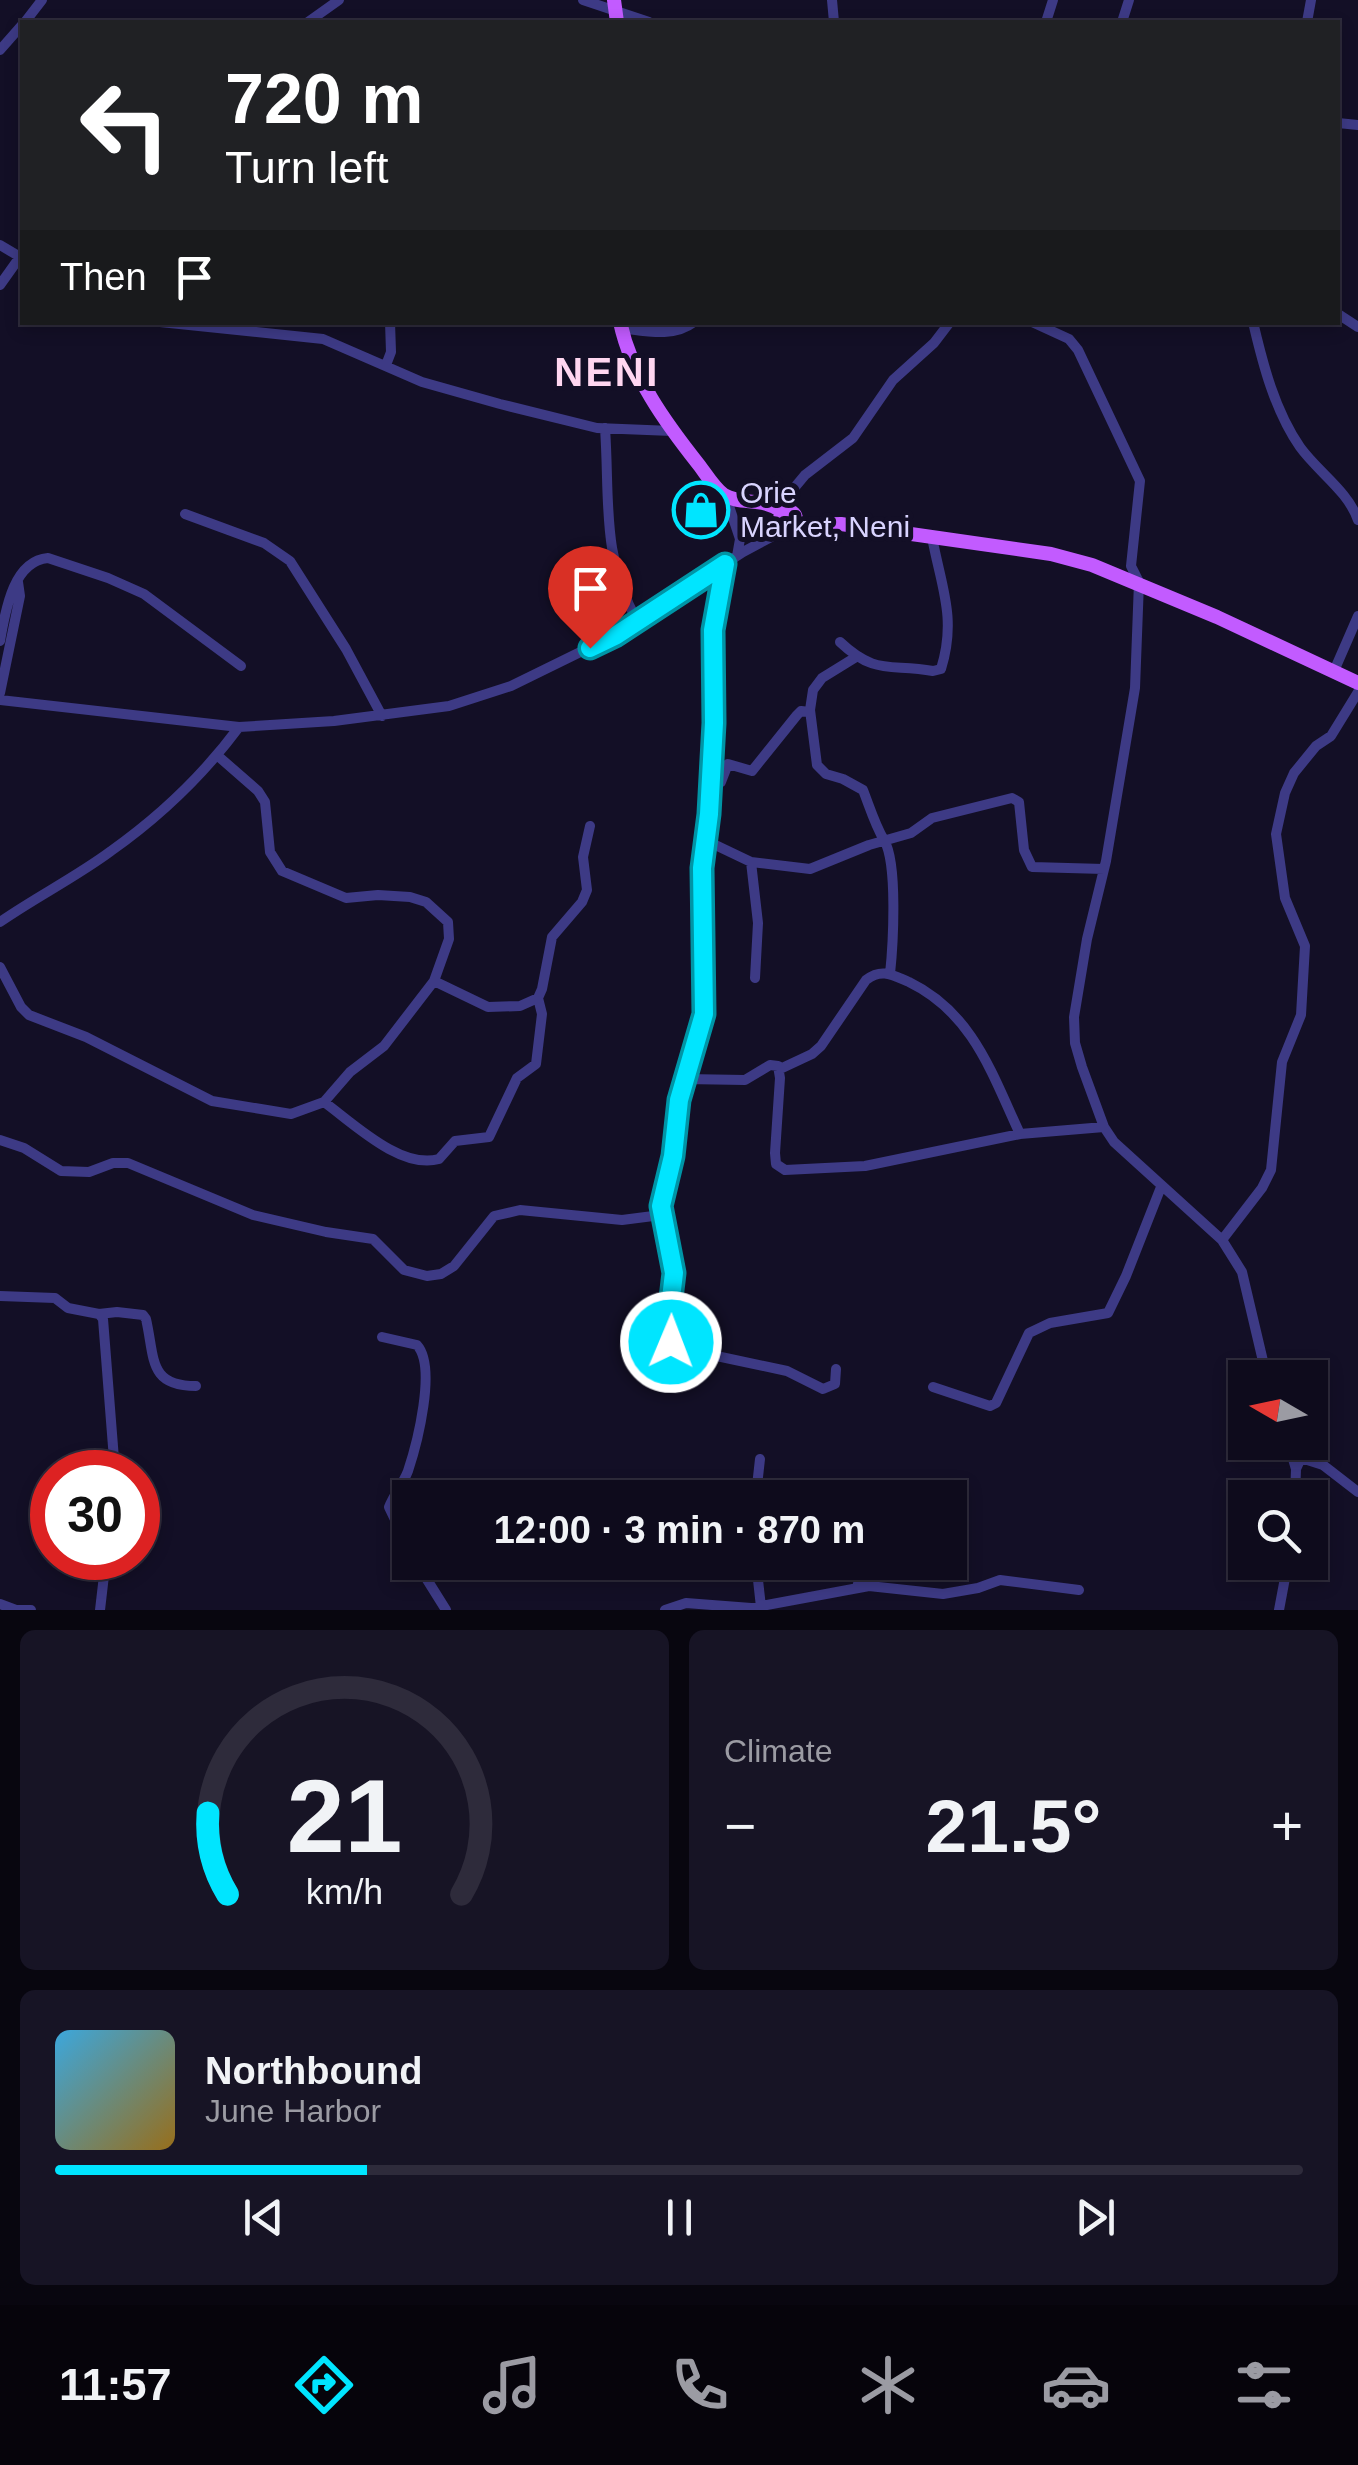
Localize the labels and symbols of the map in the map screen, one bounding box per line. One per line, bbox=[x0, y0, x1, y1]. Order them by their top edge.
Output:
district label: NENI bbox=[554, 350, 660, 394]
place label: Orie Market, Neni bbox=[740, 476, 910, 543]
shop icon: Orie Market, Neni bbox=[671, 480, 731, 540]
pin bbox=[548, 546, 633, 649]
position arrow bbox=[619, 1290, 723, 1394]
north arrow bbox=[1228, 1360, 1328, 1460]
speed limit sign: 30 bbox=[30, 1450, 160, 1580]

